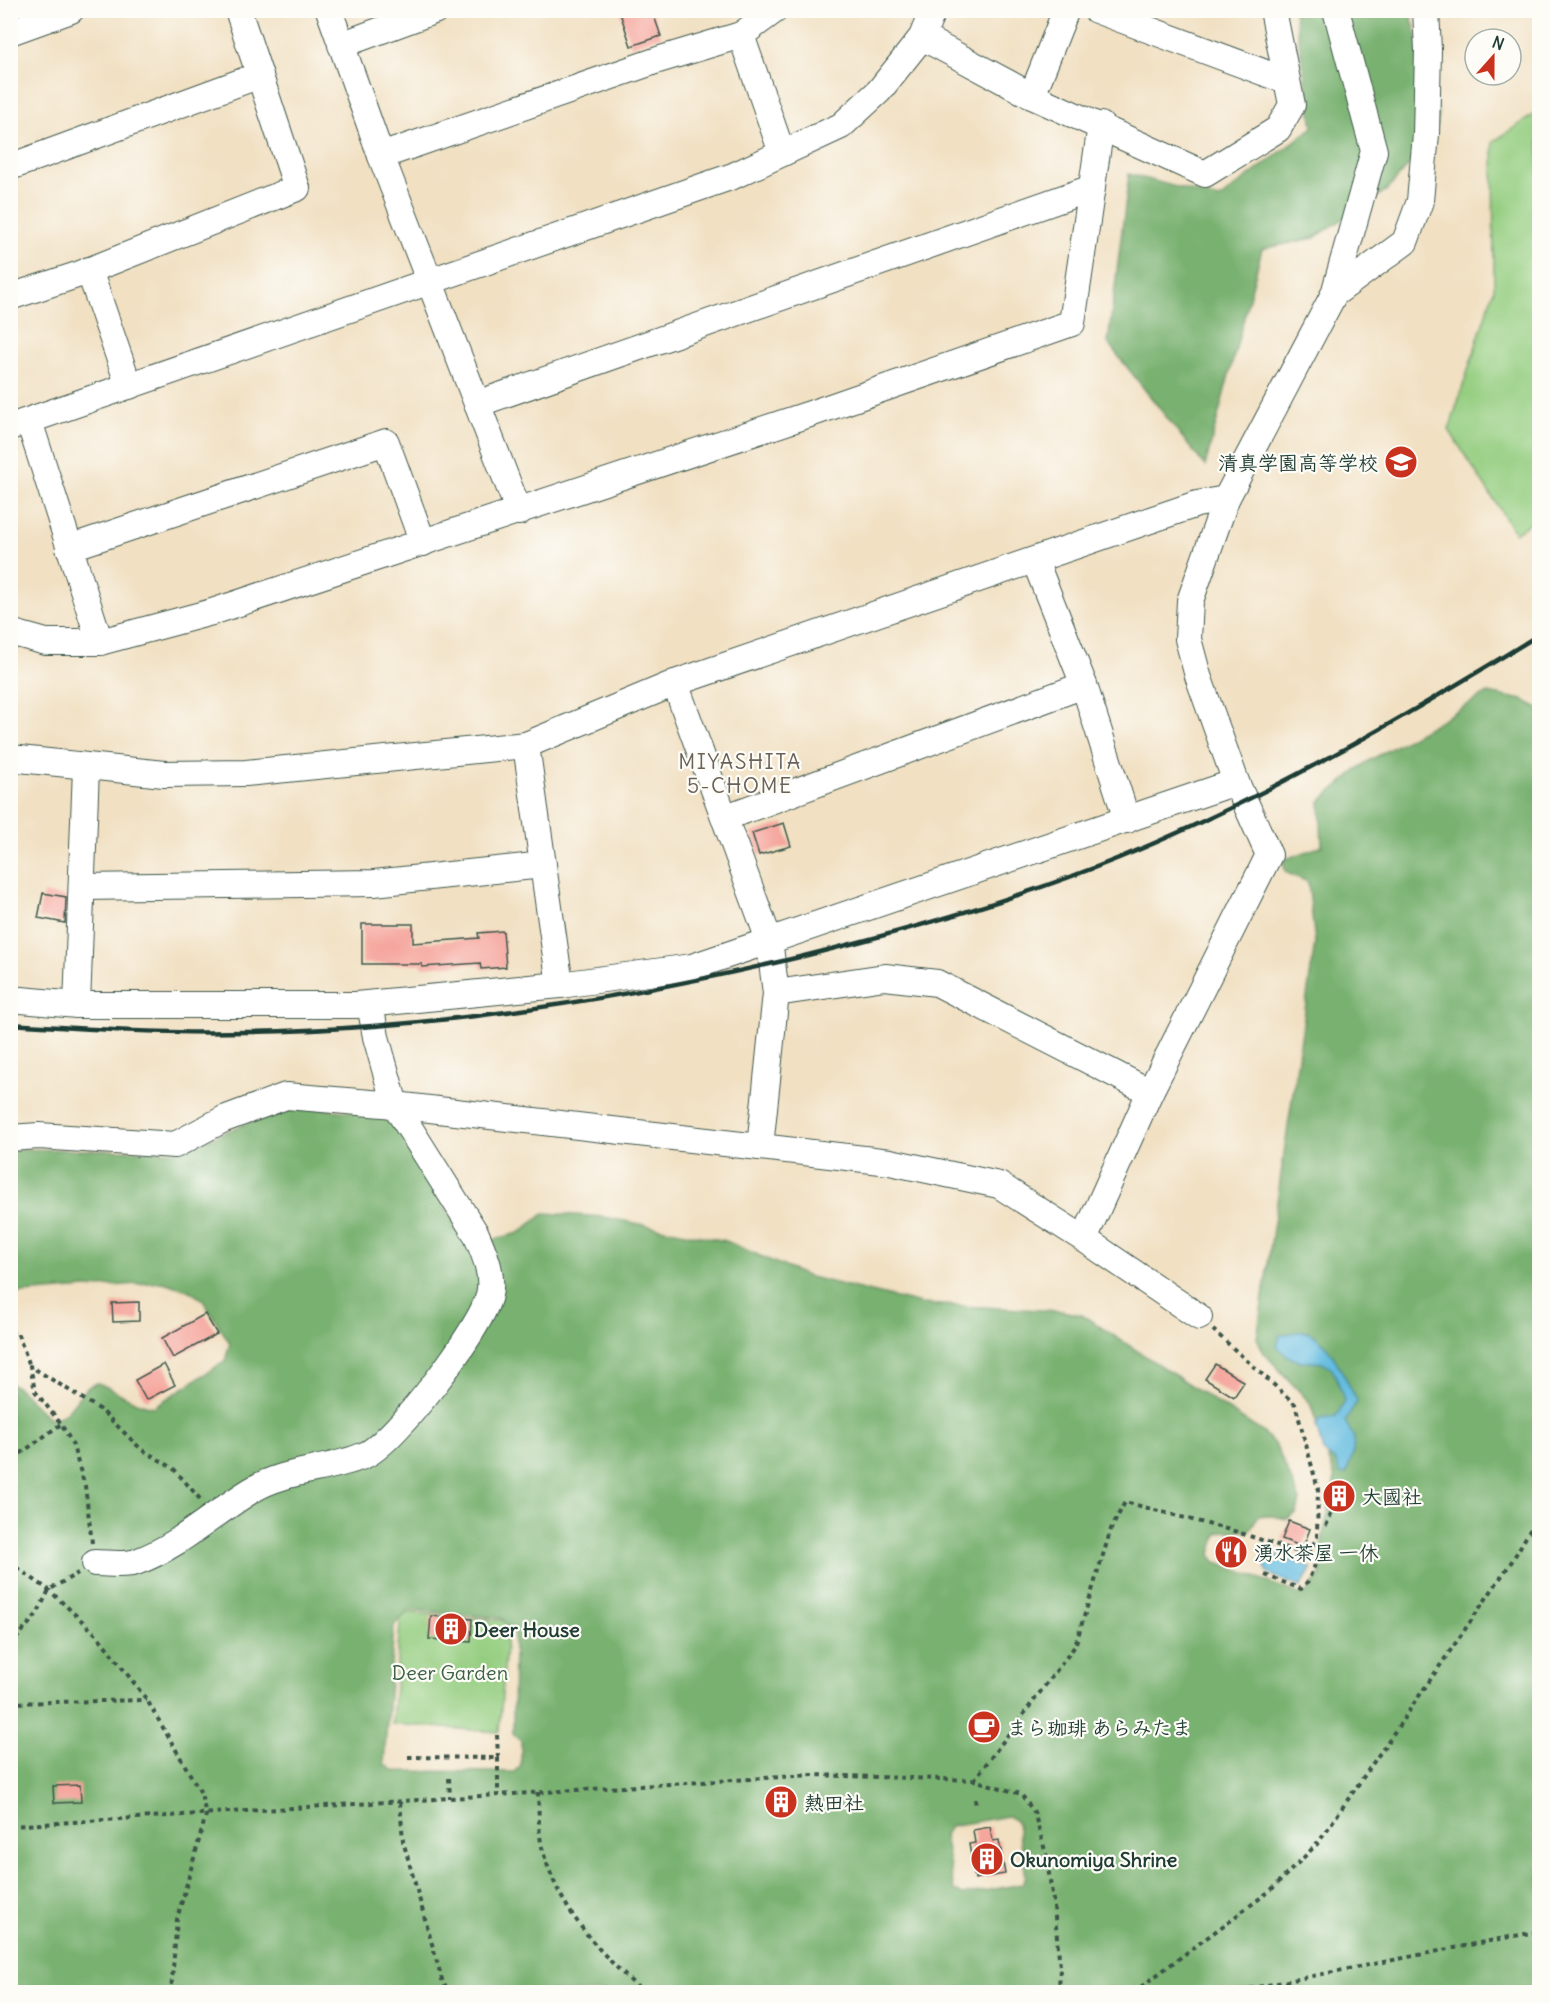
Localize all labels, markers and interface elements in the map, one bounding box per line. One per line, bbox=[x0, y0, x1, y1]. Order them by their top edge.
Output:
north arrow bbox=[1463, 27, 1523, 87]
text: N bbox=[1490, 32, 1507, 54]
school or university icon: 清真学園高等学校 bbox=[1383, 444, 1419, 480]
place label: 清真学園高等学校 bbox=[1218, 450, 1378, 475]
district label: MIYASHITA 5-CHOME bbox=[678, 748, 802, 799]
building icon: 大國社 bbox=[1321, 1478, 1357, 1514]
place label: 大國社 bbox=[1362, 1484, 1422, 1509]
restaurant icon: 湧水茶屋 一休 bbox=[1213, 1534, 1249, 1570]
place label: 湧水茶屋 一休 bbox=[1254, 1540, 1379, 1565]
building icon: Deer House bbox=[433, 1611, 469, 1647]
place label: Deer House bbox=[474, 1617, 580, 1642]
park label: Deer Garden bbox=[392, 1660, 508, 1685]
cafe icon: まら珈琲 あらみたま bbox=[966, 1709, 1002, 1745]
place label: まら珈琲 あらみたま bbox=[1007, 1715, 1192, 1740]
building icon: 熱田社 bbox=[763, 1784, 799, 1820]
place label: 熱田社 bbox=[804, 1790, 864, 1815]
building icon: Okunomiya Shrine bbox=[969, 1841, 1005, 1877]
place label: Okunomiya Shrine bbox=[1010, 1847, 1178, 1872]

